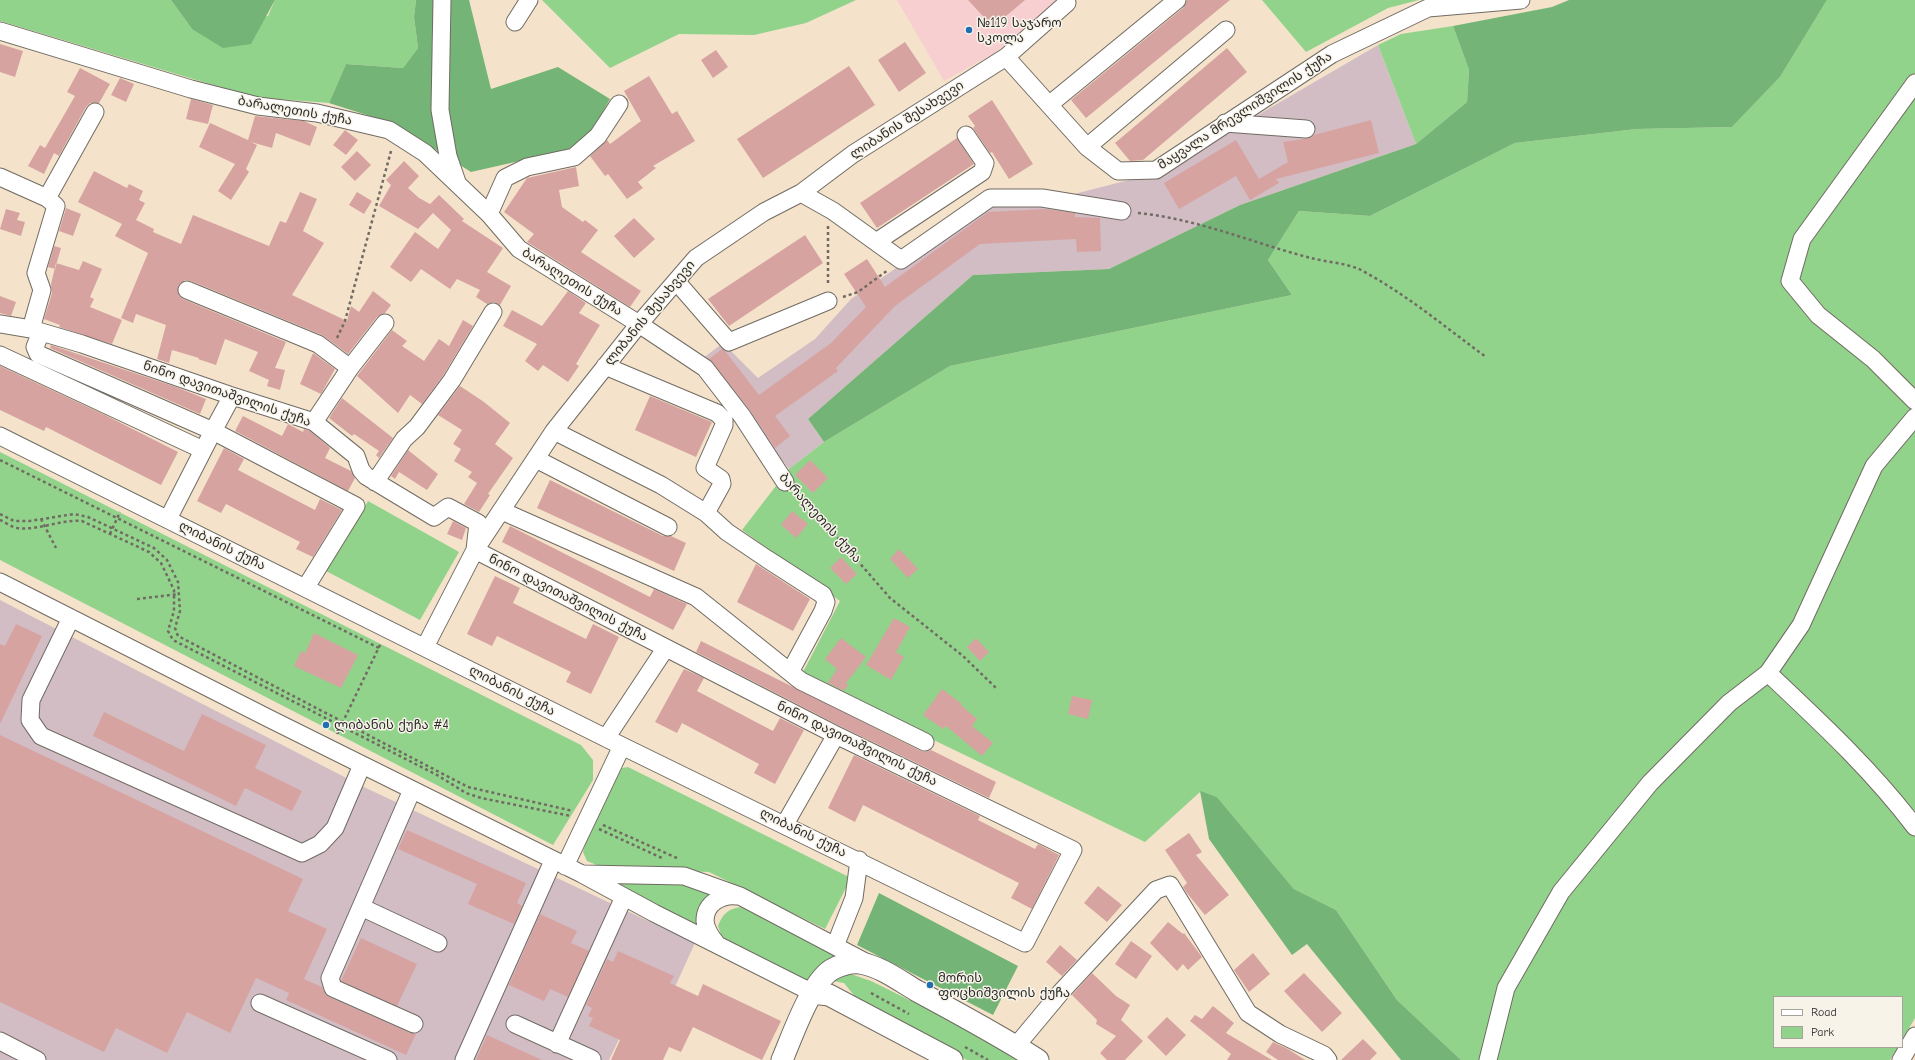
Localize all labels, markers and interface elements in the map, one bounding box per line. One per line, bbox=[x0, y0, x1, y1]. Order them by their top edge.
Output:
place label: №119 საჯარო სკოლა bbox=[977, 15, 1062, 46]
marker: №119 საჯარო სკოლა bbox=[964, 25, 974, 35]
street label: მაყვალა მრევლიშვილის ქუჩა bbox=[1155, 49, 1335, 173]
street label: ლიბანის შესახვევი bbox=[847, 77, 967, 163]
street label: ბარალეთის ქუჩა bbox=[237, 93, 353, 129]
street label: ბარალეთის ქუჩა bbox=[519, 245, 625, 319]
street label: ლიბანის შესახვევი bbox=[602, 257, 698, 369]
street label: ნინო დავითაშვილის ქუჩა bbox=[141, 358, 313, 430]
street label: ბარალეთის ქუჩა bbox=[775, 470, 865, 566]
street label: ლიბანის ქუჩა bbox=[176, 518, 268, 574]
street label: ნინო დავითაშვილის ქუჩა bbox=[486, 551, 650, 645]
street label: ლიბანის ქუჩა bbox=[466, 663, 558, 719]
street label: ნინო დავითაშვილის ქუჩა bbox=[774, 698, 940, 790]
place label: ლიბანის ქუჩა #4 bbox=[334, 717, 449, 733]
marker: ლიბანის ქუჩა #4 bbox=[321, 720, 331, 730]
street label: ლიბანის ქუჩა bbox=[757, 805, 849, 861]
place label: მორის ფოცხიშვილის ქუჩა bbox=[938, 970, 1070, 1001]
marker: მორის ფოცხიშვილის ქუჩა bbox=[925, 980, 935, 990]
legend bbox=[1773, 996, 1903, 1048]
text: Road bbox=[1811, 1005, 1837, 1019]
text: Park bbox=[1811, 1025, 1834, 1039]

